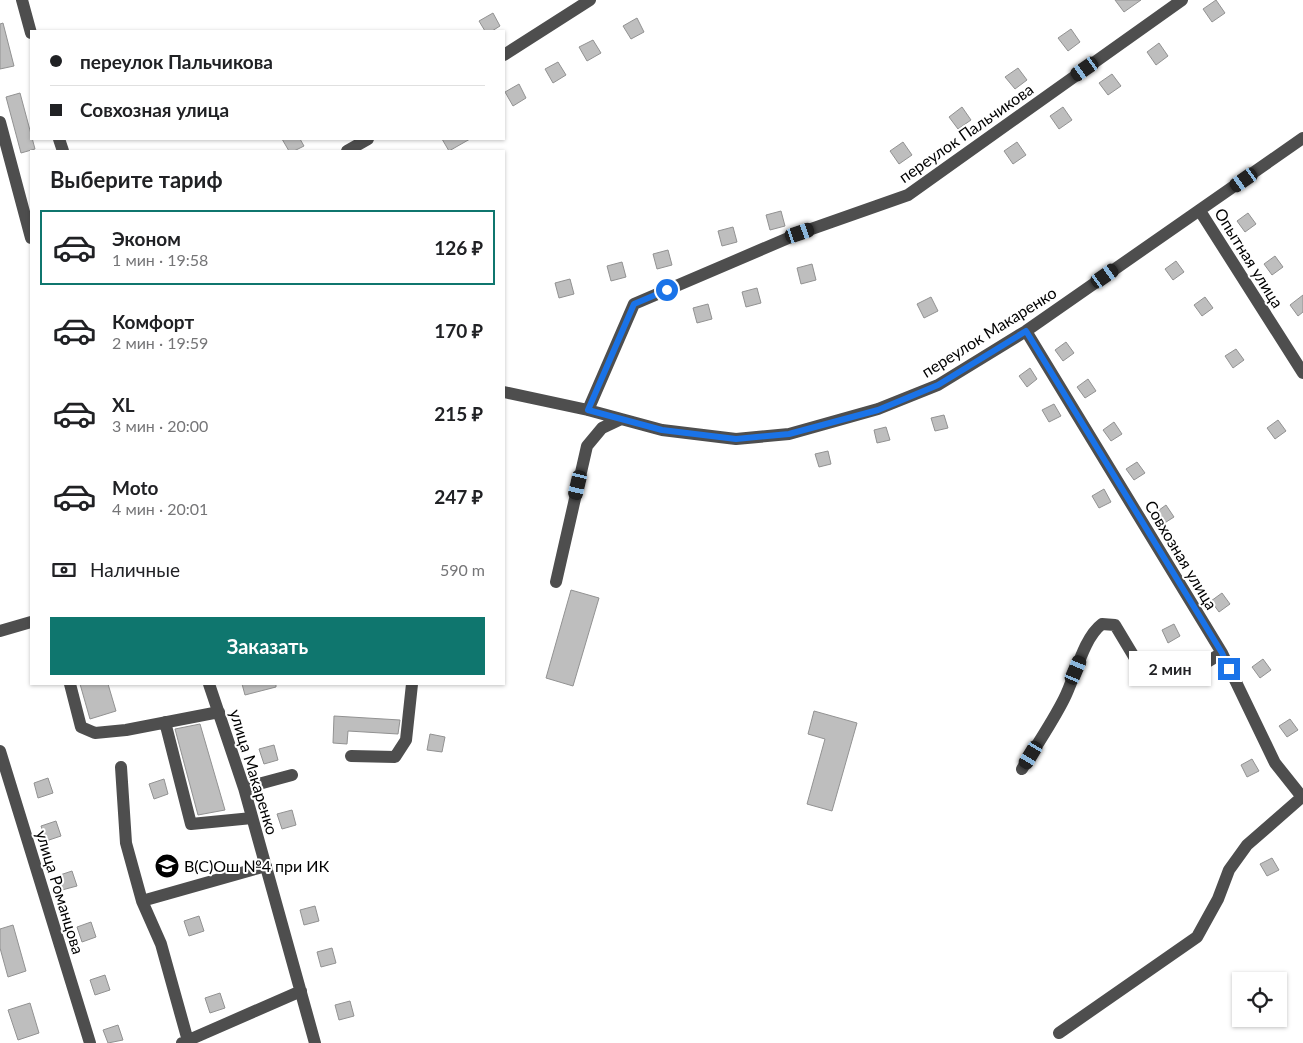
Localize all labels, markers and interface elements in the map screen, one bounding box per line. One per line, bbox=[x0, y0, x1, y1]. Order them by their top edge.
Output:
text: переулок Пальчикова bbox=[80, 50, 273, 73]
car bbox=[1068, 54, 1101, 84]
street label: переулок Пальчикова bbox=[895, 79, 1037, 186]
text: Совхозная улица bbox=[80, 98, 229, 121]
car bbox=[1227, 165, 1260, 195]
text: Выберите тариф bbox=[50, 166, 223, 193]
street label: Опытная улица bbox=[1211, 204, 1288, 311]
car bbox=[783, 221, 816, 245]
icon: car bbox=[52, 225, 97, 270]
text: Эконом bbox=[112, 227, 181, 250]
text: 126 ₽ bbox=[434, 236, 483, 259]
text: 1 мин · 19:58 bbox=[112, 250, 208, 269]
car bbox=[1088, 261, 1121, 291]
route start bbox=[656, 279, 678, 301]
street label: переулок Макаренко bbox=[918, 282, 1060, 381]
icon: car bbox=[52, 308, 97, 353]
text: Комфорт bbox=[112, 310, 194, 333]
text: 170 ₽ bbox=[434, 319, 483, 342]
text: 2 мин · 19:59 bbox=[112, 333, 208, 352]
icon: car bbox=[52, 391, 97, 436]
text: XL bbox=[112, 393, 135, 416]
text: 215 ₽ bbox=[434, 402, 483, 425]
text: 3 мин · 20:00 bbox=[112, 416, 208, 435]
car bbox=[567, 469, 588, 501]
icon: car bbox=[52, 474, 97, 519]
text: Moto bbox=[112, 476, 158, 499]
text: 247 ₽ bbox=[434, 485, 483, 508]
street label: Совхозная улица bbox=[1141, 497, 1221, 613]
text: 4 мин · 20:01 bbox=[112, 499, 208, 518]
icon: cash bbox=[50, 556, 78, 584]
text: Наличные bbox=[90, 558, 180, 581]
text: 590 m bbox=[440, 560, 485, 579]
button: Заказать bbox=[50, 617, 485, 675]
callout: 2 мин bbox=[1129, 652, 1212, 686]
car bbox=[1063, 653, 1088, 687]
route end bbox=[1218, 658, 1240, 680]
text: 2 мин bbox=[1148, 659, 1192, 678]
street label: улица Макаренко bbox=[226, 707, 283, 837]
car bbox=[1016, 738, 1045, 772]
street label: улица Романцова bbox=[33, 827, 88, 956]
school or university icon: В(С)Ош №4 при ИК bbox=[154, 853, 180, 879]
place label: В(С)Ош №4 при ИК bbox=[184, 856, 330, 875]
map controls bbox=[1232, 972, 1287, 1027]
button: locate bbox=[1232, 972, 1287, 1027]

